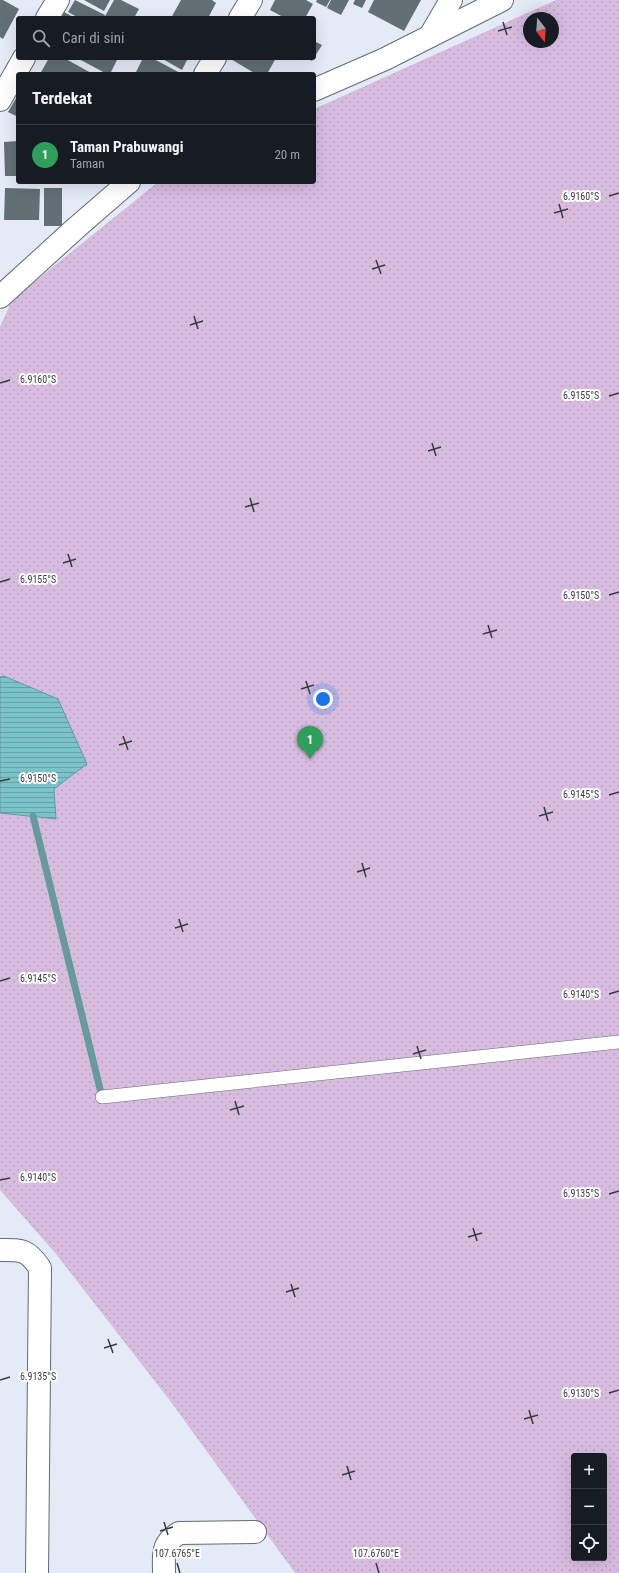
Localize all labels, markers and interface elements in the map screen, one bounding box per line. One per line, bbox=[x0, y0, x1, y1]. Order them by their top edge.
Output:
north arrow bbox=[523, 12, 559, 48]
search box bbox=[16, 16, 316, 60]
icon: search bbox=[30, 27, 52, 49]
text: Cari di sini bbox=[62, 29, 124, 47]
text: Terdekat bbox=[32, 88, 92, 108]
text: Taman Prabuwangi bbox=[70, 138, 183, 156]
text: 1 bbox=[42, 147, 48, 162]
text: 20 m bbox=[274, 147, 300, 162]
text: Taman bbox=[70, 156, 105, 171]
text: 6.9160°S bbox=[563, 191, 599, 202]
text: 6.9160°S bbox=[20, 374, 56, 385]
text: 6.9155°S bbox=[563, 390, 599, 401]
text: 6.9155°S bbox=[20, 574, 56, 585]
text: 6.9150°S bbox=[563, 590, 599, 601]
your location bbox=[313, 689, 333, 709]
pin: 1 bbox=[297, 726, 323, 759]
text: 6.9150°S bbox=[20, 773, 56, 784]
text: 6.9145°S bbox=[563, 789, 599, 800]
text: 6.9145°S bbox=[20, 973, 56, 984]
text: 6.9140°S bbox=[563, 989, 599, 1000]
text: 6.9140°S bbox=[20, 1172, 56, 1183]
text: 6.9135°S bbox=[563, 1188, 599, 1199]
text: 6.9135°S bbox=[20, 1371, 56, 1382]
text: 6.9130°S bbox=[563, 1388, 599, 1399]
map controls bbox=[571, 1453, 607, 1561]
button: + bbox=[571, 1453, 607, 1489]
button: − bbox=[571, 1489, 607, 1525]
button: locate bbox=[571, 1525, 607, 1561]
text: 107.6765°E bbox=[154, 1548, 200, 1559]
text: 107.6760°E bbox=[353, 1548, 399, 1559]

